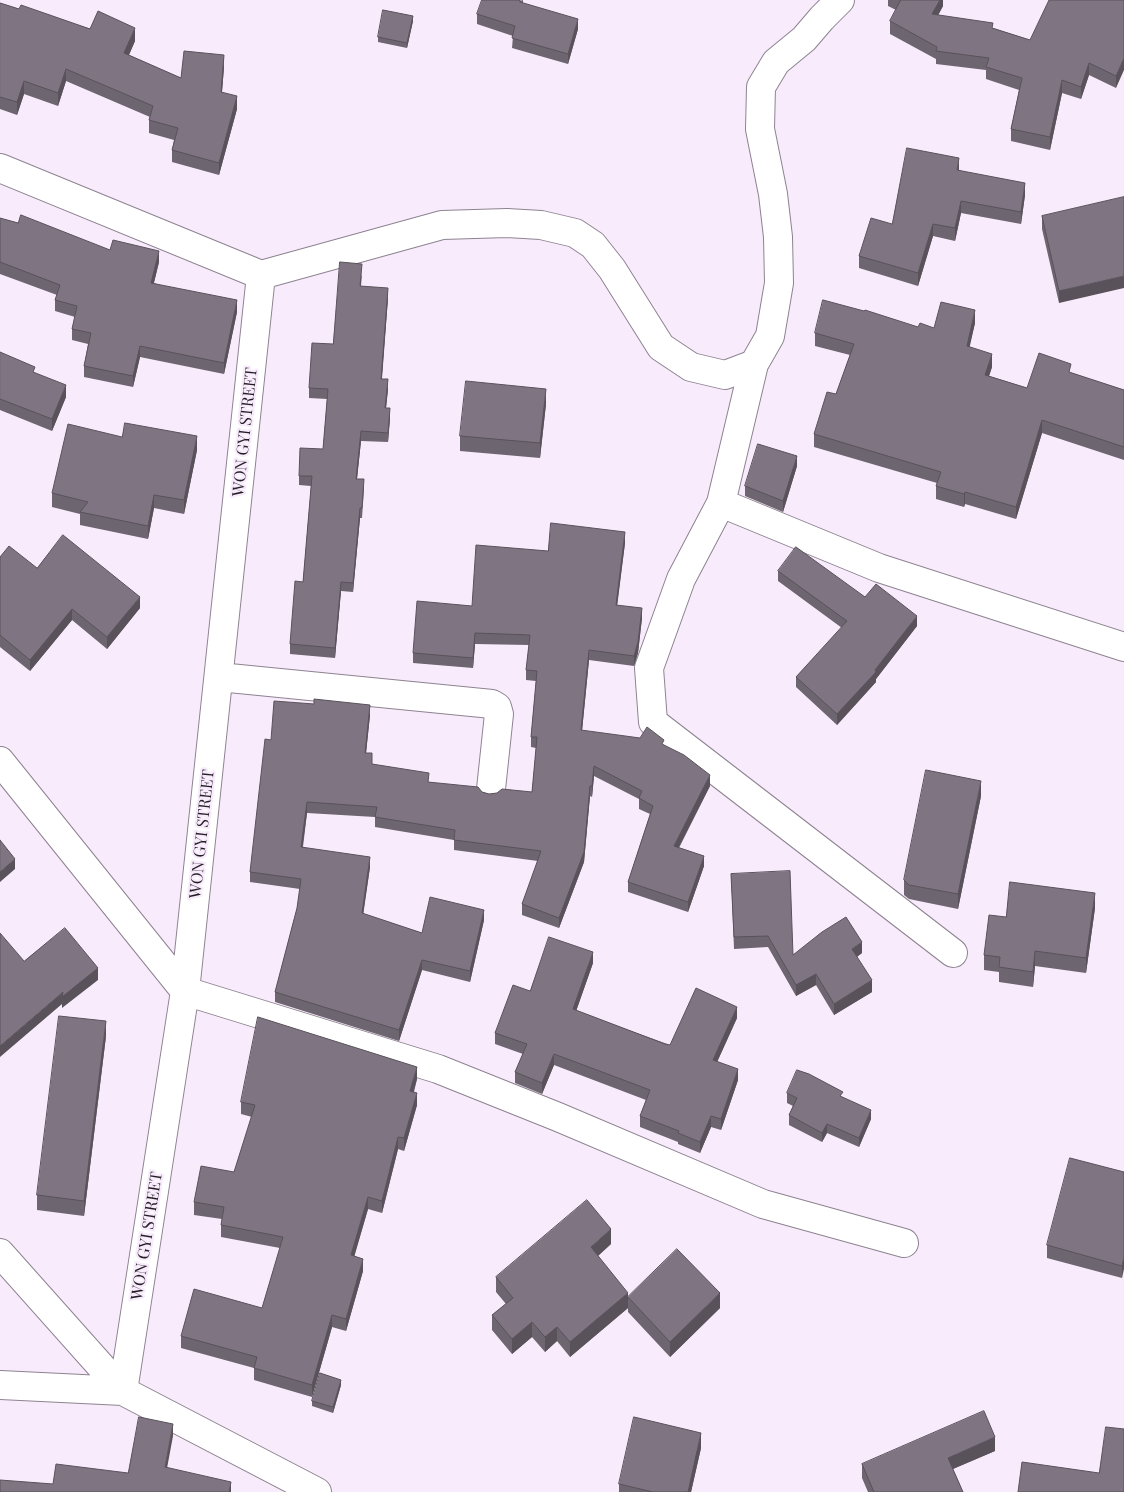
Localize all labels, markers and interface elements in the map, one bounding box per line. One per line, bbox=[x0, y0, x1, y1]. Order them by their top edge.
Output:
street label: WON GYI STREET bbox=[229, 366, 261, 498]
street label: WON GYI STREET bbox=[186, 768, 218, 900]
street label: WON GYI STREET bbox=[127, 1170, 167, 1302]

